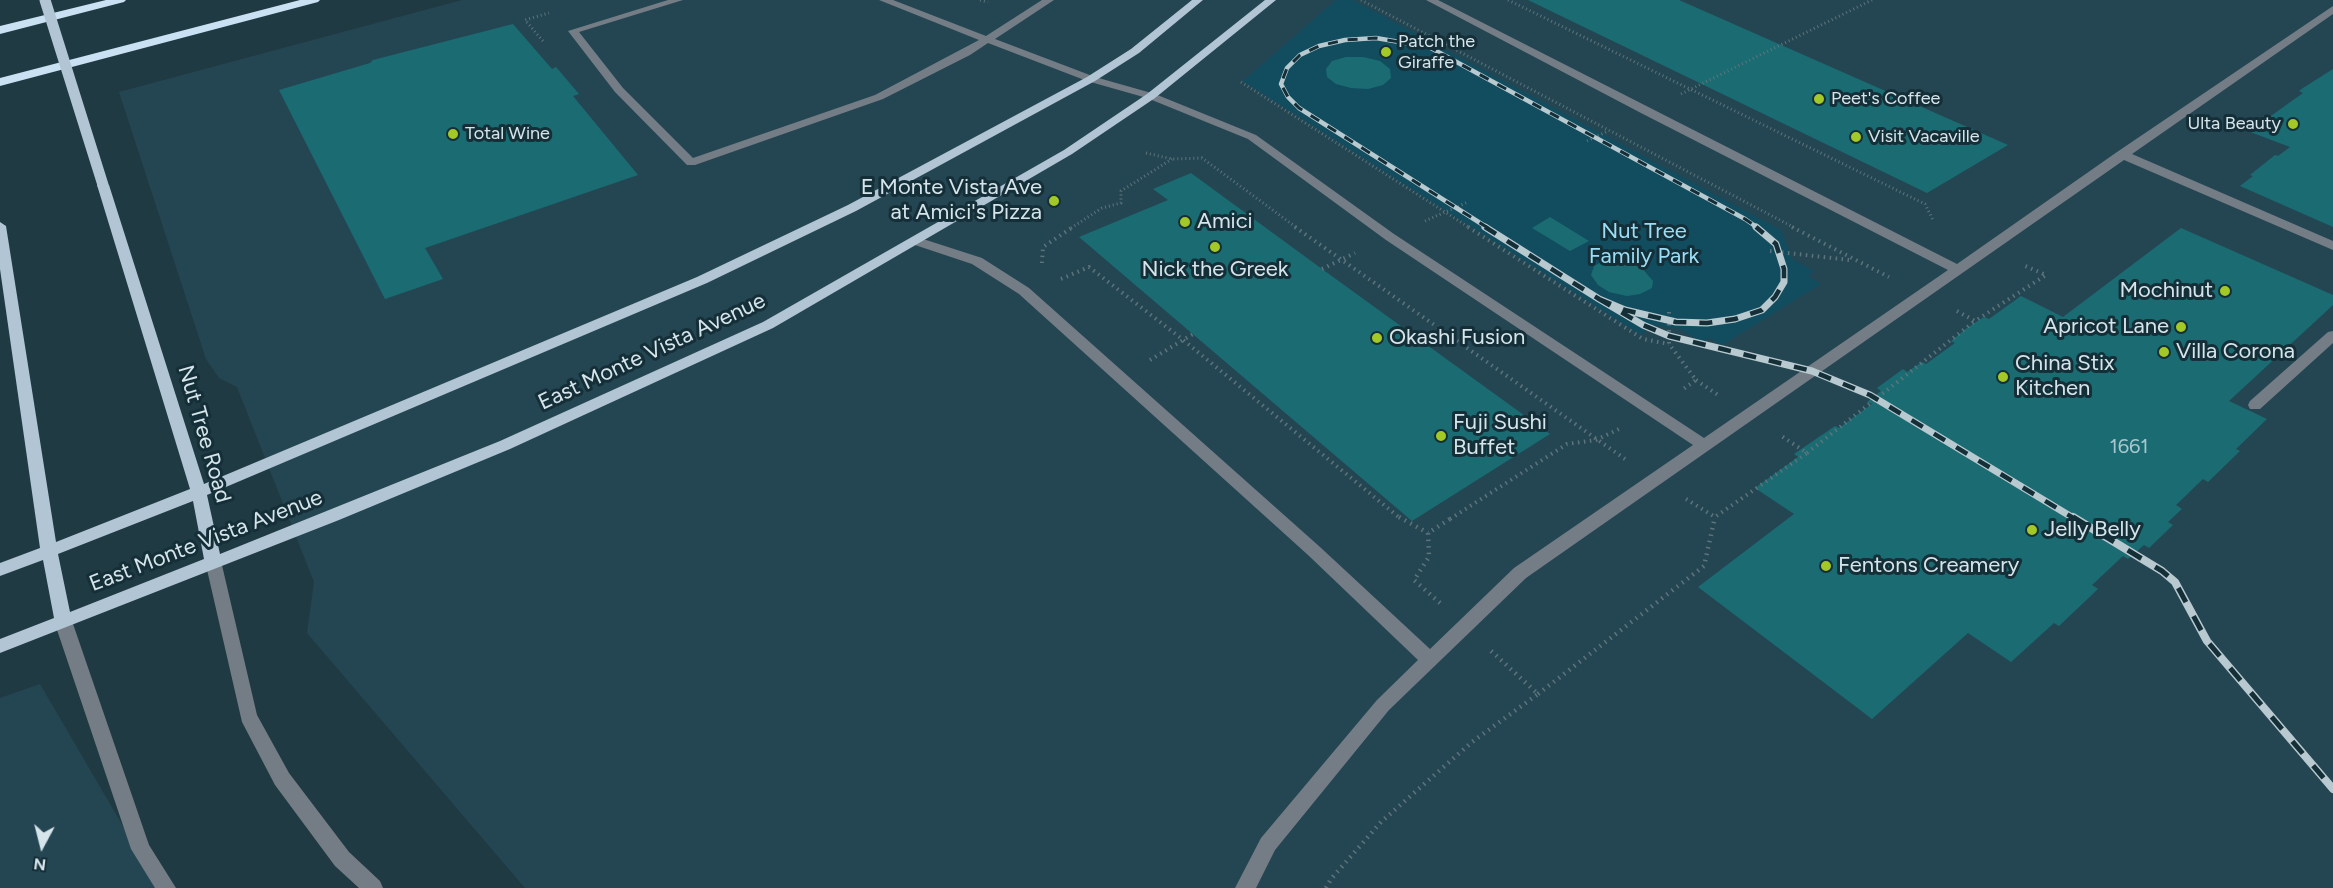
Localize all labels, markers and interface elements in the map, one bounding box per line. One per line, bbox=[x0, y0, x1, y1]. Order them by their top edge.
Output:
place label: Patch the Giraffe bbox=[1398, 31, 1475, 74]
marker: Patch the Giraffe bbox=[1379, 45, 1393, 59]
place label: Peet's Coffee bbox=[1831, 88, 1940, 110]
marker: Peet's Coffee bbox=[1812, 92, 1826, 106]
place label: Ulta Beauty bbox=[2188, 113, 2281, 135]
marker: Ulta Beauty bbox=[2286, 117, 2300, 131]
place label: Total Wine bbox=[465, 123, 550, 145]
place label: Visit Vacaville bbox=[1868, 126, 1979, 148]
marker: Total Wine bbox=[446, 127, 460, 141]
marker: Visit Vacaville bbox=[1849, 130, 1863, 144]
place label: E Monte Vista Ave at Amici's Pizza bbox=[861, 175, 1042, 226]
marker: E Monte Vista Ave at Amici's Pizza bbox=[1047, 194, 1061, 208]
place label: Amici bbox=[1197, 209, 1253, 235]
marker: Amici bbox=[1178, 215, 1192, 229]
park label: Nut Tree Family Park bbox=[1589, 219, 1699, 270]
marker: Nick the Greek bbox=[1208, 240, 1222, 254]
place label: Nick the Greek bbox=[1141, 257, 1289, 283]
place label: Mochinut bbox=[2119, 278, 2213, 304]
marker: Mochinut bbox=[2218, 284, 2232, 298]
street label: East Monte Vista Avenue bbox=[534, 288, 770, 416]
place label: Apricot Lane bbox=[2043, 314, 2169, 340]
marker: Apricot Lane bbox=[2174, 320, 2188, 334]
place label: Okashi Fusion bbox=[1389, 325, 1525, 351]
marker: Okashi Fusion bbox=[1370, 331, 1384, 345]
place label: Villa Corona bbox=[2176, 339, 2295, 365]
marker: Villa Corona bbox=[2157, 345, 2171, 359]
place label: China Stix Kitchen bbox=[2015, 351, 2115, 402]
street label: Nut Tree Road bbox=[172, 362, 236, 506]
marker: China Stix Kitchen bbox=[1996, 370, 2010, 384]
place label: Fuji Sushi Buffet bbox=[1453, 410, 1547, 462]
marker: Fuji Sushi Buffet bbox=[1434, 429, 1448, 443]
house number: 1661 bbox=[2109, 435, 2149, 459]
street label: East Monte Vista Avenue bbox=[86, 484, 326, 598]
place label: Jelly Belly bbox=[2044, 517, 2141, 543]
marker: Jelly Belly bbox=[2025, 523, 2039, 537]
place label: Fentons Creamery bbox=[1838, 553, 2019, 579]
marker: Fentons Creamery bbox=[1819, 559, 1833, 573]
north arrow bbox=[12, 816, 72, 876]
text: N bbox=[32, 854, 47, 875]

